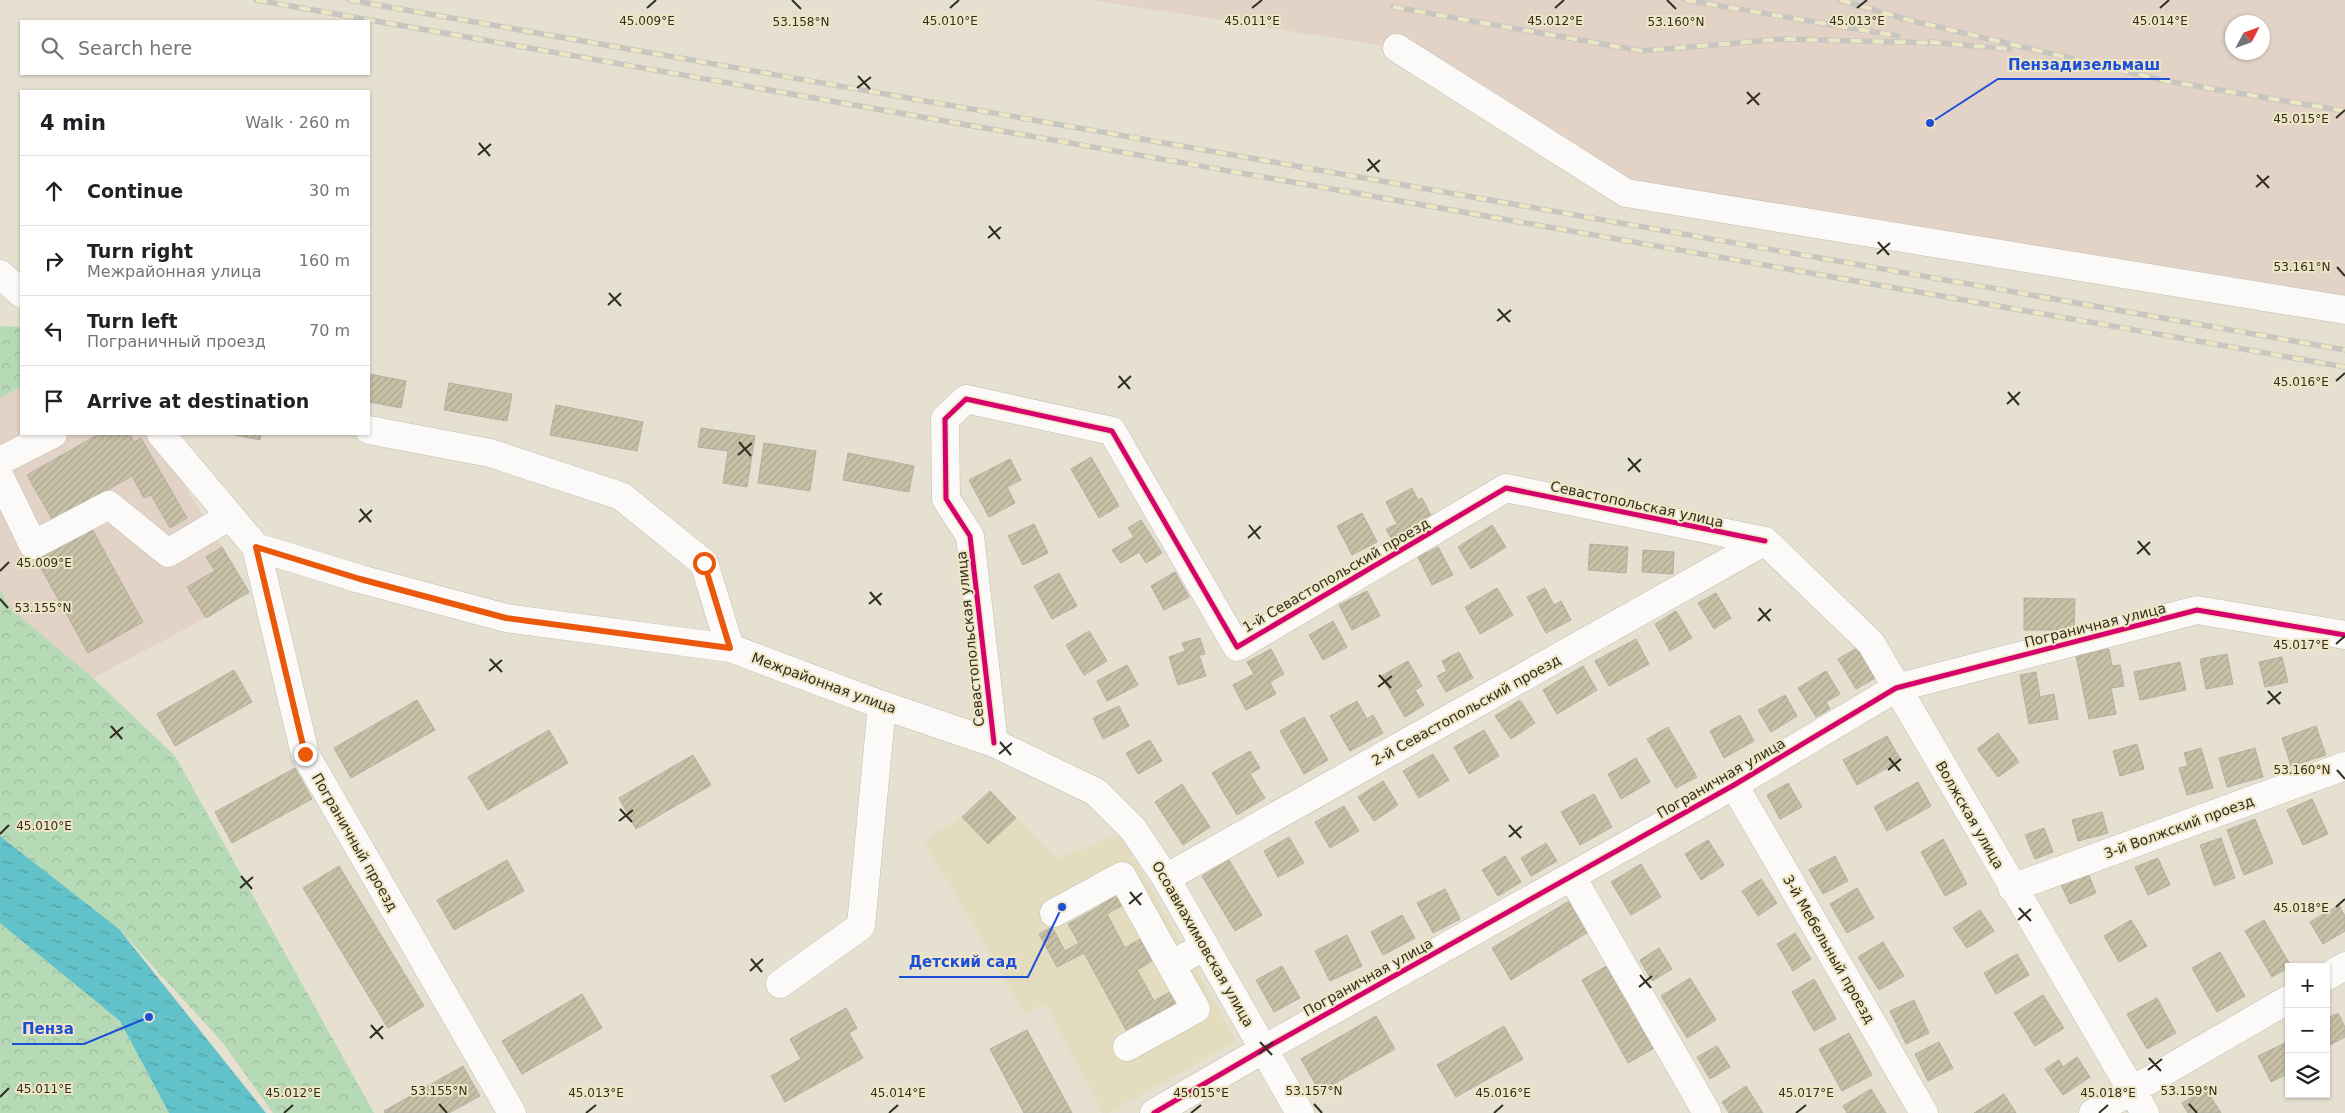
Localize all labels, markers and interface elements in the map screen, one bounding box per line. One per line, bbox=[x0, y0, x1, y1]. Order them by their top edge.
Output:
text: 45.009°E bbox=[619, 14, 675, 28]
text: 45.010°E bbox=[922, 14, 978, 28]
text: 45.011°E bbox=[1224, 14, 1280, 28]
text: 45.012°E bbox=[1527, 14, 1583, 28]
text: 45.013°E bbox=[1829, 14, 1885, 28]
text: 45.014°E bbox=[2132, 14, 2188, 28]
text: 53.158°N bbox=[773, 15, 829, 29]
text: 53.160°N bbox=[1648, 15, 1704, 29]
north arrow bbox=[2225, 15, 2270, 60]
search box bbox=[20, 20, 370, 75]
icon: search bbox=[38, 34, 66, 62]
text: Search here bbox=[78, 37, 192, 59]
callout: Пензадизельмаш bbox=[1998, 49, 2170, 79]
text: Пензадизельмаш bbox=[2008, 56, 2160, 74]
text: 4 min bbox=[40, 111, 106, 135]
text: 45.015°E bbox=[2273, 112, 2329, 126]
text: Walk · 260 m bbox=[245, 113, 350, 132]
icon: ahead bbox=[40, 177, 68, 205]
text: Continue bbox=[87, 180, 183, 202]
text: 30 m bbox=[309, 181, 350, 200]
text: Turn right bbox=[87, 240, 193, 262]
icon: right bbox=[40, 247, 68, 275]
text: 160 m bbox=[299, 251, 350, 270]
text: 53.161°N bbox=[2274, 260, 2330, 274]
text: Межрайонная улица bbox=[87, 262, 261, 281]
text: Turn left bbox=[87, 310, 178, 332]
icon: left bbox=[40, 317, 68, 345]
text: 70 m bbox=[309, 321, 350, 340]
text: Пограничный проезд bbox=[87, 332, 266, 351]
text: 45.016°E bbox=[2273, 375, 2329, 389]
icon: arrive bbox=[40, 387, 68, 415]
text: Arrive at destination bbox=[87, 390, 309, 412]
street label: Севастопольская улица bbox=[1549, 478, 1725, 530]
street label: 1-й Севастопольский проезд bbox=[1240, 515, 1432, 635]
street label: Севастопольская улица bbox=[953, 550, 987, 728]
route start bbox=[693, 552, 716, 575]
text: 45.009°E bbox=[16, 556, 72, 570]
street label: Пограничная улица bbox=[2022, 600, 2168, 650]
text: 53.155°N bbox=[15, 601, 71, 615]
text: 45.017°E bbox=[2273, 638, 2329, 652]
street label: Межрайонная улица bbox=[750, 649, 898, 717]
street label: 2-й Севастопольский проезд bbox=[1369, 651, 1563, 769]
street label: Пограничная улица bbox=[1654, 735, 1788, 821]
route end bbox=[294, 743, 317, 766]
street label: Волжская улица bbox=[1933, 758, 2007, 872]
text: 53.160°N bbox=[2274, 763, 2330, 777]
street label: Пограничный проезд bbox=[309, 770, 401, 914]
street label: 3-й Волжский проезд bbox=[2102, 792, 2256, 862]
text: 45.010°E bbox=[16, 819, 72, 833]
street label: Осоавиахимовская улица bbox=[1149, 858, 1257, 1030]
street label: 3-й Мебельный проезд bbox=[1780, 872, 1878, 1026]
text: 45.018°E bbox=[2273, 901, 2329, 915]
street label: Пограничная улица bbox=[1300, 935, 1436, 1019]
callout: Детский сад bbox=[899, 947, 1028, 977]
text: Детский сад bbox=[909, 953, 1017, 971]
map controls bbox=[2285, 963, 2330, 1098]
button: + bbox=[2285, 963, 2330, 1008]
button: − bbox=[2285, 1008, 2330, 1053]
callout: Пенза bbox=[12, 1014, 84, 1044]
text: Пенза bbox=[22, 1020, 74, 1038]
button: layers bbox=[2285, 1053, 2330, 1098]
text: 45.011°E bbox=[16, 1082, 72, 1096]
text: 53.155°N bbox=[411, 1084, 467, 1098]
text: 53.157°N bbox=[1286, 1084, 1342, 1098]
text: 53.159°N bbox=[2161, 1084, 2217, 1098]
text: 45.012°E bbox=[265, 1086, 321, 1100]
text: 45.013°E bbox=[568, 1086, 624, 1100]
text: 45.014°E bbox=[870, 1086, 926, 1100]
text: 45.015°E bbox=[1173, 1086, 1229, 1100]
text: 45.016°E bbox=[1475, 1086, 1531, 1100]
text: 45.017°E bbox=[1778, 1086, 1834, 1100]
text: 45.018°E bbox=[2080, 1086, 2136, 1100]

